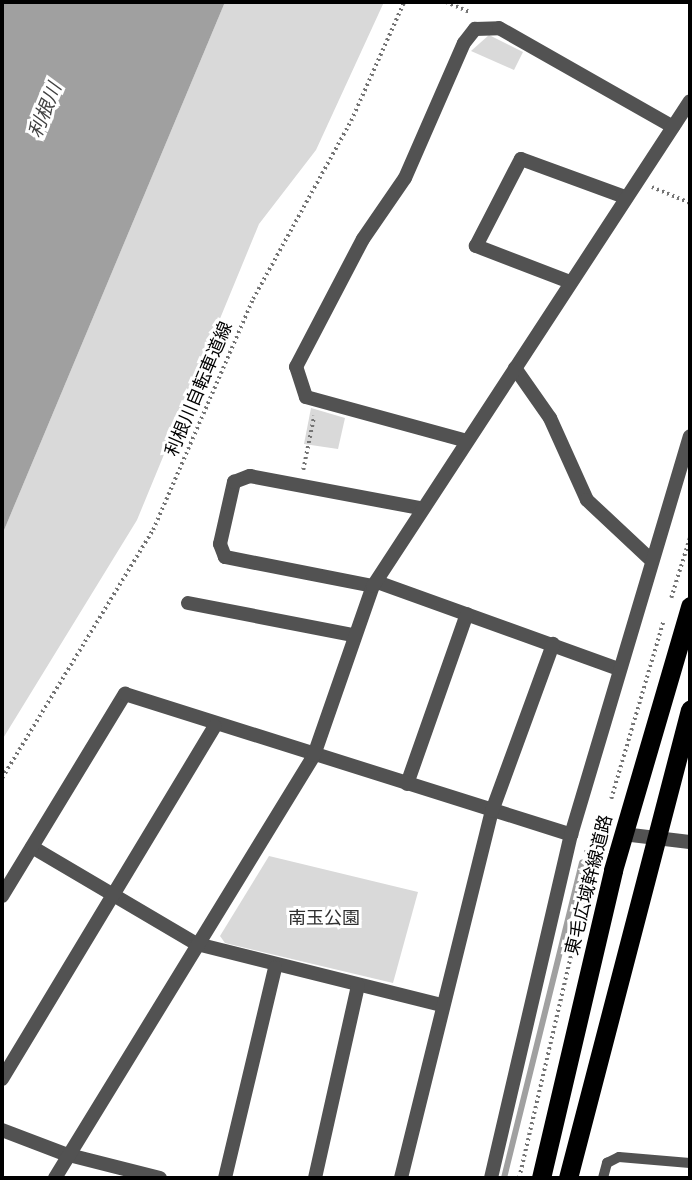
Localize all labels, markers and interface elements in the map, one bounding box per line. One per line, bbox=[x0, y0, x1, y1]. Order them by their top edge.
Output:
water label: 利根川 bbox=[25, 80, 67, 142]
street label: 利根川自転車道線 bbox=[161, 319, 237, 459]
street label: 東毛広域幹線道路 bbox=[561, 813, 617, 957]
park label: 南玉公園 bbox=[288, 907, 360, 929]

